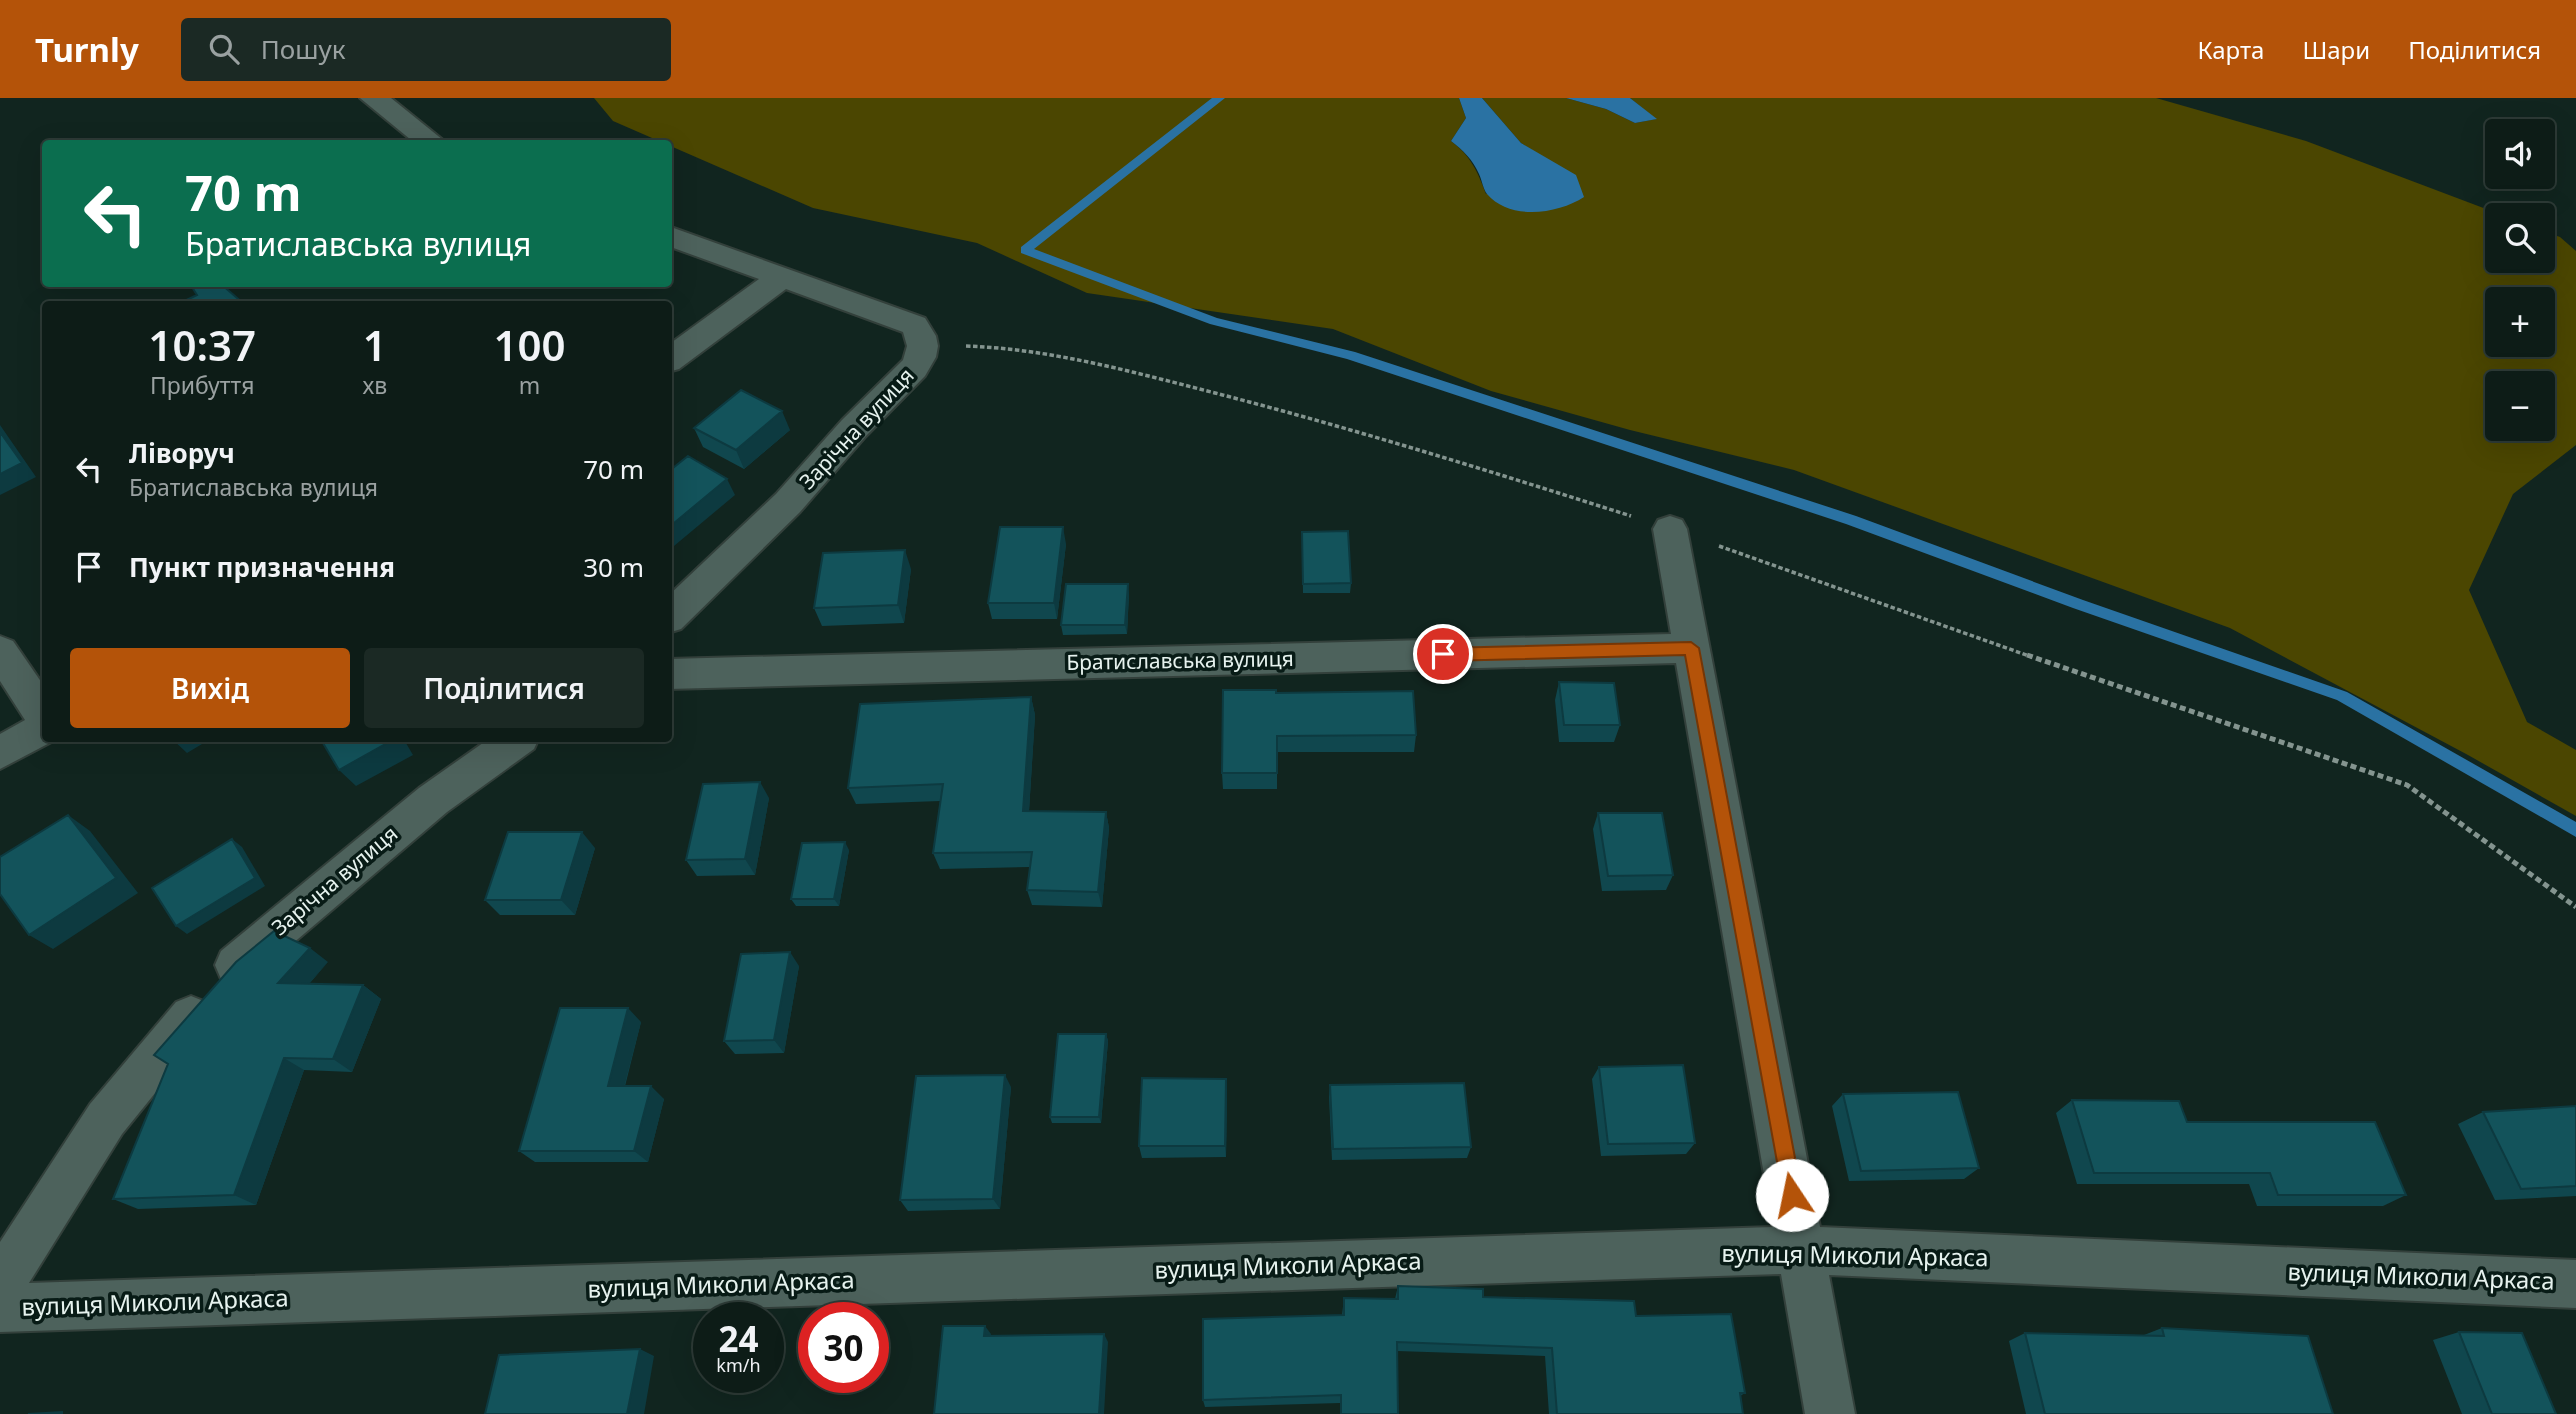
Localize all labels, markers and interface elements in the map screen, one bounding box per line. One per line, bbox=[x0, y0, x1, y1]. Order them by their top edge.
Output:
search box bbox=[181, 18, 671, 81]
text: Turnly bbox=[35, 27, 139, 72]
icon: search bbox=[205, 30, 243, 68]
text: Пошук bbox=[261, 31, 346, 67]
text: Карта bbox=[2197, 33, 2264, 66]
text: Шари bbox=[2302, 33, 2370, 66]
text: Поділитися bbox=[2408, 33, 2541, 66]
map controls bbox=[2485, 119, 2555, 441]
button: sound bbox=[2485, 119, 2555, 189]
text: 70 m bbox=[185, 159, 302, 225]
icon: left bbox=[70, 168, 161, 259]
button: search bbox=[2485, 203, 2555, 273]
text: Братиславська вулиця bbox=[185, 222, 532, 265]
button: + bbox=[2485, 287, 2555, 357]
text: 10:37 bbox=[148, 316, 256, 373]
text: 1 bbox=[363, 316, 387, 373]
text: 100 bbox=[494, 316, 566, 373]
street label: Зарічна вулиця bbox=[793, 362, 920, 495]
text: Прибуття bbox=[150, 369, 254, 401]
text: хв bbox=[362, 369, 387, 401]
text: m bbox=[519, 369, 540, 401]
button: − bbox=[2485, 371, 2555, 441]
text: Ліворуч bbox=[129, 435, 235, 471]
icon: left bbox=[70, 450, 108, 488]
text: 70 m bbox=[583, 451, 644, 487]
text: Братиславська вулиця bbox=[129, 471, 378, 503]
icon: arrive bbox=[70, 548, 108, 586]
text: Пункт призначення bbox=[129, 549, 395, 585]
text: 30 m bbox=[583, 549, 644, 585]
pin bbox=[1413, 624, 1473, 684]
icon: arrive bbox=[1424, 635, 1462, 673]
street label: Братиславська вулиця bbox=[1066, 644, 1294, 676]
button: Вихід bbox=[70, 648, 350, 728]
button: Поділитися bbox=[364, 648, 644, 728]
street label: Зарічна вулиця bbox=[266, 819, 403, 941]
position arrow bbox=[1755, 1158, 1829, 1232]
street label: вулиця Миколи Аркаса bbox=[1721, 1236, 1989, 1273]
street label: вулиця Миколи Аркаса bbox=[1154, 1243, 1422, 1286]
street label: вулиця Миколи Аркаса bbox=[2287, 1254, 2555, 1297]
street label: вулиця Миколи Аркаса bbox=[587, 1262, 855, 1305]
street label: вулиця Миколи Аркаса bbox=[21, 1280, 289, 1323]
speed limit sign: 30 bbox=[798, 1302, 889, 1393]
text: 24 bbox=[718, 1315, 759, 1362]
text: km/h bbox=[716, 1353, 761, 1377]

